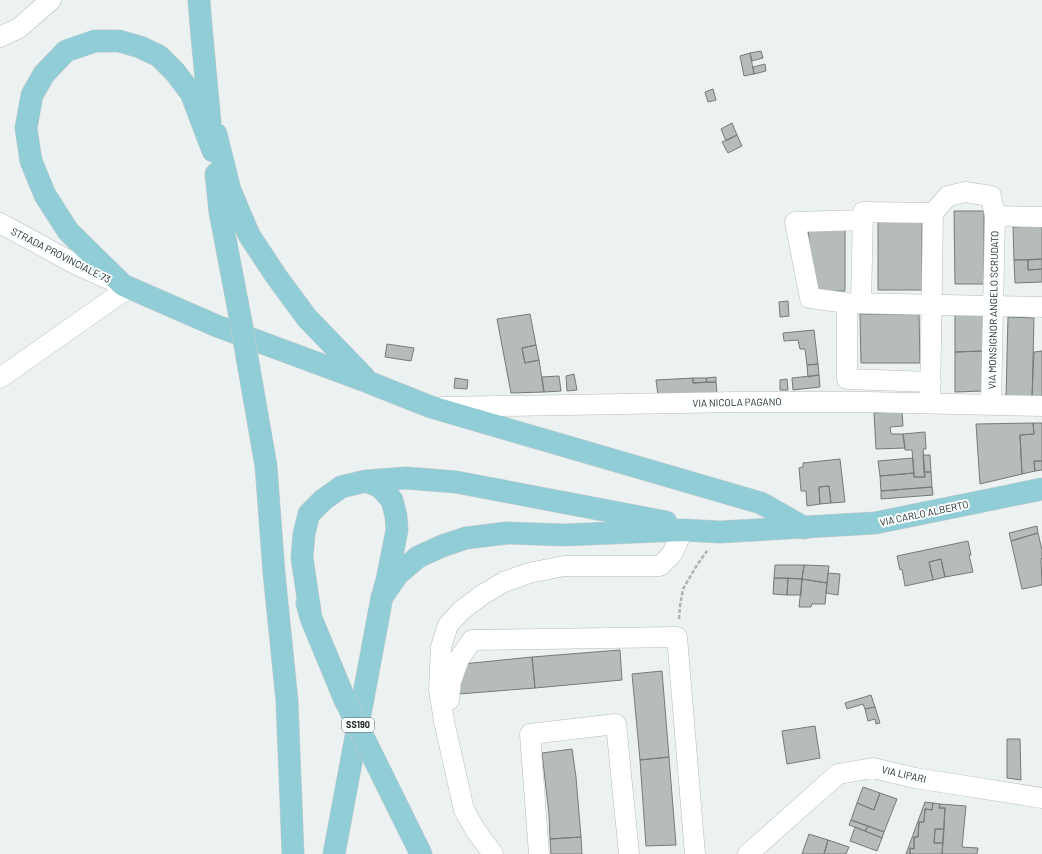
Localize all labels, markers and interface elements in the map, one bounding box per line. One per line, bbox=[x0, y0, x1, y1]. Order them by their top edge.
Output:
street label: STRADA PROVINCIALE 73 bbox=[9, 225, 113, 285]
street label: VIA MONSIGNOR ANGELO SCRUDATO bbox=[986, 231, 1000, 389]
street label: VIA NICOLA PAGANO bbox=[692, 395, 782, 409]
street label: VIA CARLO ALBERTO bbox=[879, 498, 969, 528]
road number: SS190 bbox=[342, 718, 374, 732]
street label: VIA LIPARI bbox=[881, 763, 927, 785]

